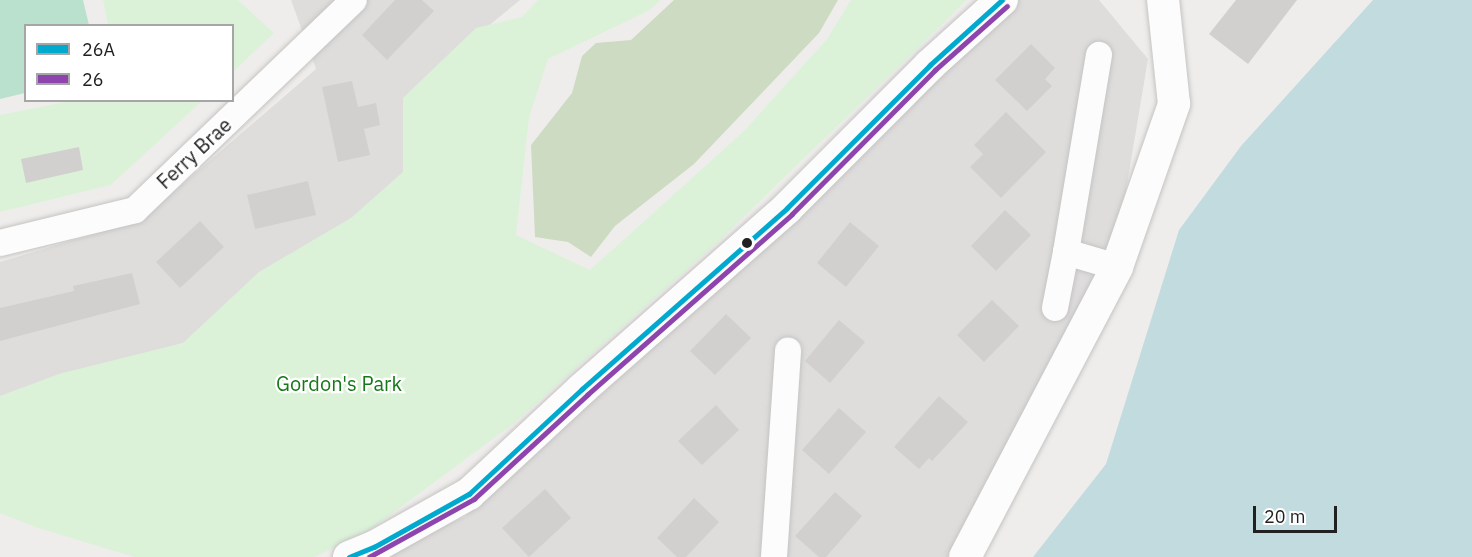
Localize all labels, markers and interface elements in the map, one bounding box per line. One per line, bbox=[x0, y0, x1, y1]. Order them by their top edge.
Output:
legend bbox=[24, 24, 234, 102]
text: 26A bbox=[82, 38, 115, 61]
text: 26 bbox=[82, 68, 104, 91]
street label: Ferry Brae bbox=[152, 112, 236, 194]
unlabelled marker bbox=[741, 237, 753, 249]
park label: Gordon's Park bbox=[276, 371, 402, 395]
scale bar bbox=[1256, 494, 1340, 532]
text: 20 m bbox=[1264, 505, 1306, 528]

